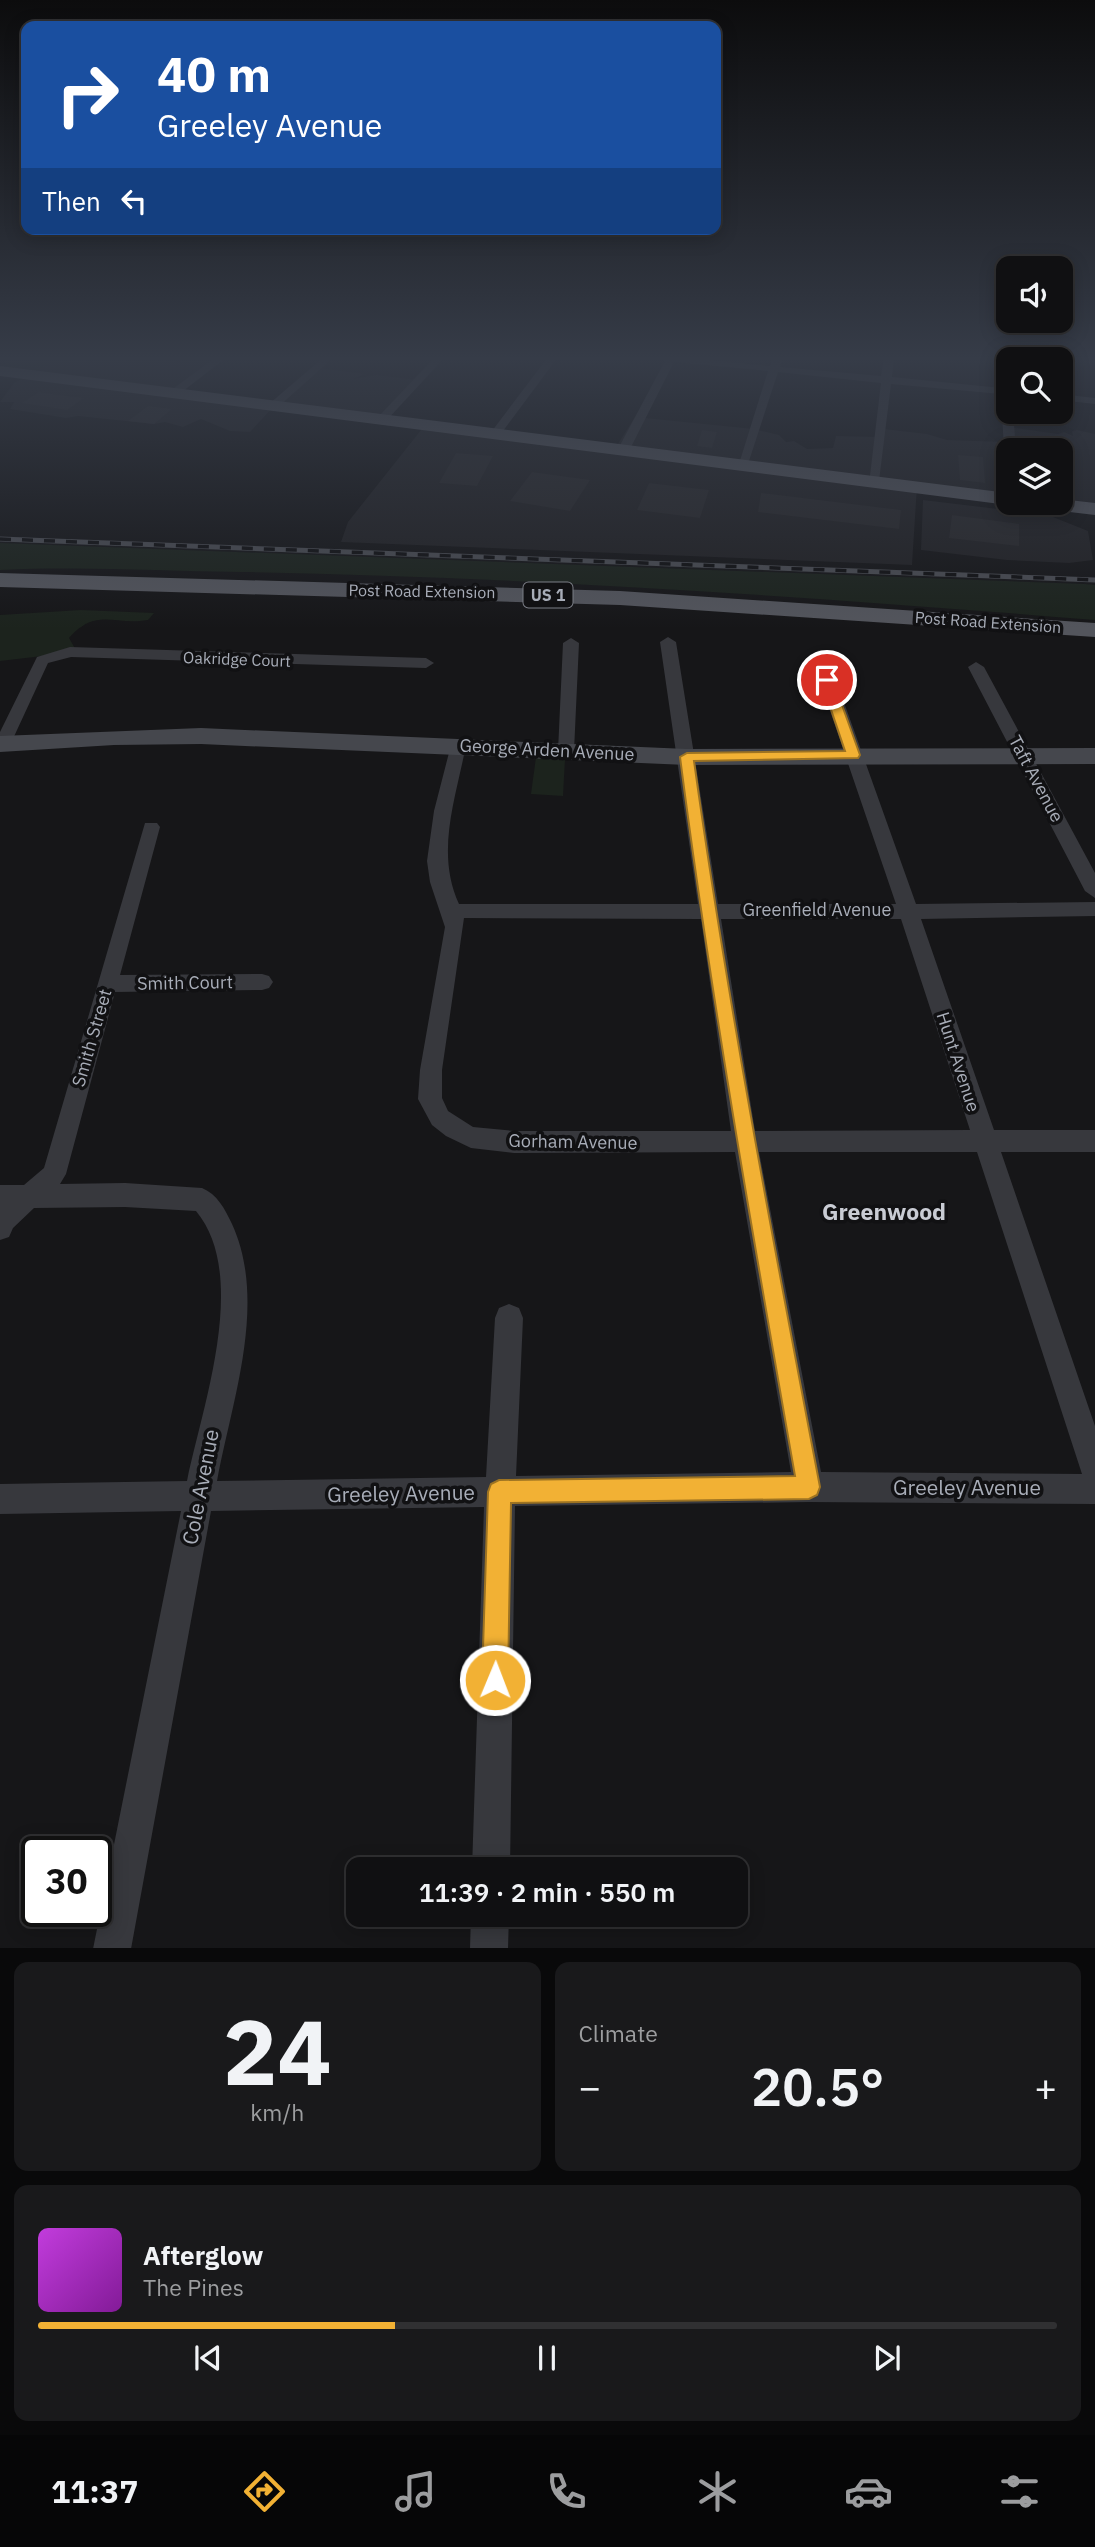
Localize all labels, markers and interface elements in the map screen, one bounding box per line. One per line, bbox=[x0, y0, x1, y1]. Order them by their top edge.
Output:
text: 40 m bbox=[157, 42, 271, 105]
icon: right bbox=[42, 49, 133, 140]
text: Greeley Avenue bbox=[157, 104, 382, 146]
icon: left bbox=[115, 182, 153, 220]
text: Then bbox=[42, 184, 101, 218]
map controls bbox=[996, 256, 1073, 515]
button: sound bbox=[996, 256, 1073, 333]
button: search bbox=[996, 347, 1073, 424]
button: layers bbox=[996, 438, 1073, 515]
street label: Post Road Extension bbox=[348, 580, 496, 602]
road number: US 1 bbox=[524, 582, 572, 608]
street label: Post Road Extension bbox=[914, 607, 1062, 637]
street label: Oakridge Court bbox=[183, 647, 291, 671]
pin bbox=[797, 650, 857, 710]
icon: arrive bbox=[808, 661, 846, 699]
street label: Taft Avenue bbox=[1004, 731, 1069, 826]
street label: George Arden Avenue bbox=[459, 733, 635, 766]
street label: Greenfield Avenue bbox=[743, 898, 892, 921]
street label: Smith Court bbox=[137, 970, 233, 995]
street label: Smith Street bbox=[67, 986, 116, 1090]
street label: Hunt Avenue bbox=[931, 1009, 985, 1115]
street label: Gorham Avenue bbox=[508, 1129, 638, 1154]
district label: Greenwood bbox=[822, 1196, 946, 1226]
street label: Cole Avenue bbox=[175, 1427, 225, 1547]
street label: Greeley Avenue bbox=[893, 1473, 1041, 1501]
street label: Greeley Avenue bbox=[327, 1478, 475, 1508]
position arrow bbox=[458, 1643, 532, 1717]
speed limit sign: 30 bbox=[21, 1836, 112, 1927]
text: 11:39 · 2 min · 550 m bbox=[419, 1875, 675, 1909]
text: 24 bbox=[223, 1992, 332, 2110]
text: Climate bbox=[579, 2018, 658, 2048]
text: 20.5° bbox=[751, 2053, 885, 2120]
text: − bbox=[579, 2062, 601, 2111]
text: + bbox=[1034, 2062, 1057, 2111]
text: km/h bbox=[250, 2097, 304, 2127]
text: Afterglow bbox=[143, 2238, 263, 2272]
text: The Pines bbox=[143, 2272, 244, 2302]
icon: previous bbox=[189, 2339, 227, 2377]
icon: pause bbox=[528, 2339, 566, 2377]
icon: next bbox=[868, 2339, 906, 2377]
icon: directions bbox=[240, 2467, 289, 2516]
icon: music bbox=[391, 2467, 440, 2516]
icon: phone bbox=[542, 2467, 591, 2516]
icon: climate bbox=[693, 2467, 742, 2516]
icon: car bbox=[844, 2467, 893, 2516]
icon: filters bbox=[995, 2467, 1044, 2516]
text: 11:37 bbox=[51, 2470, 138, 2512]

